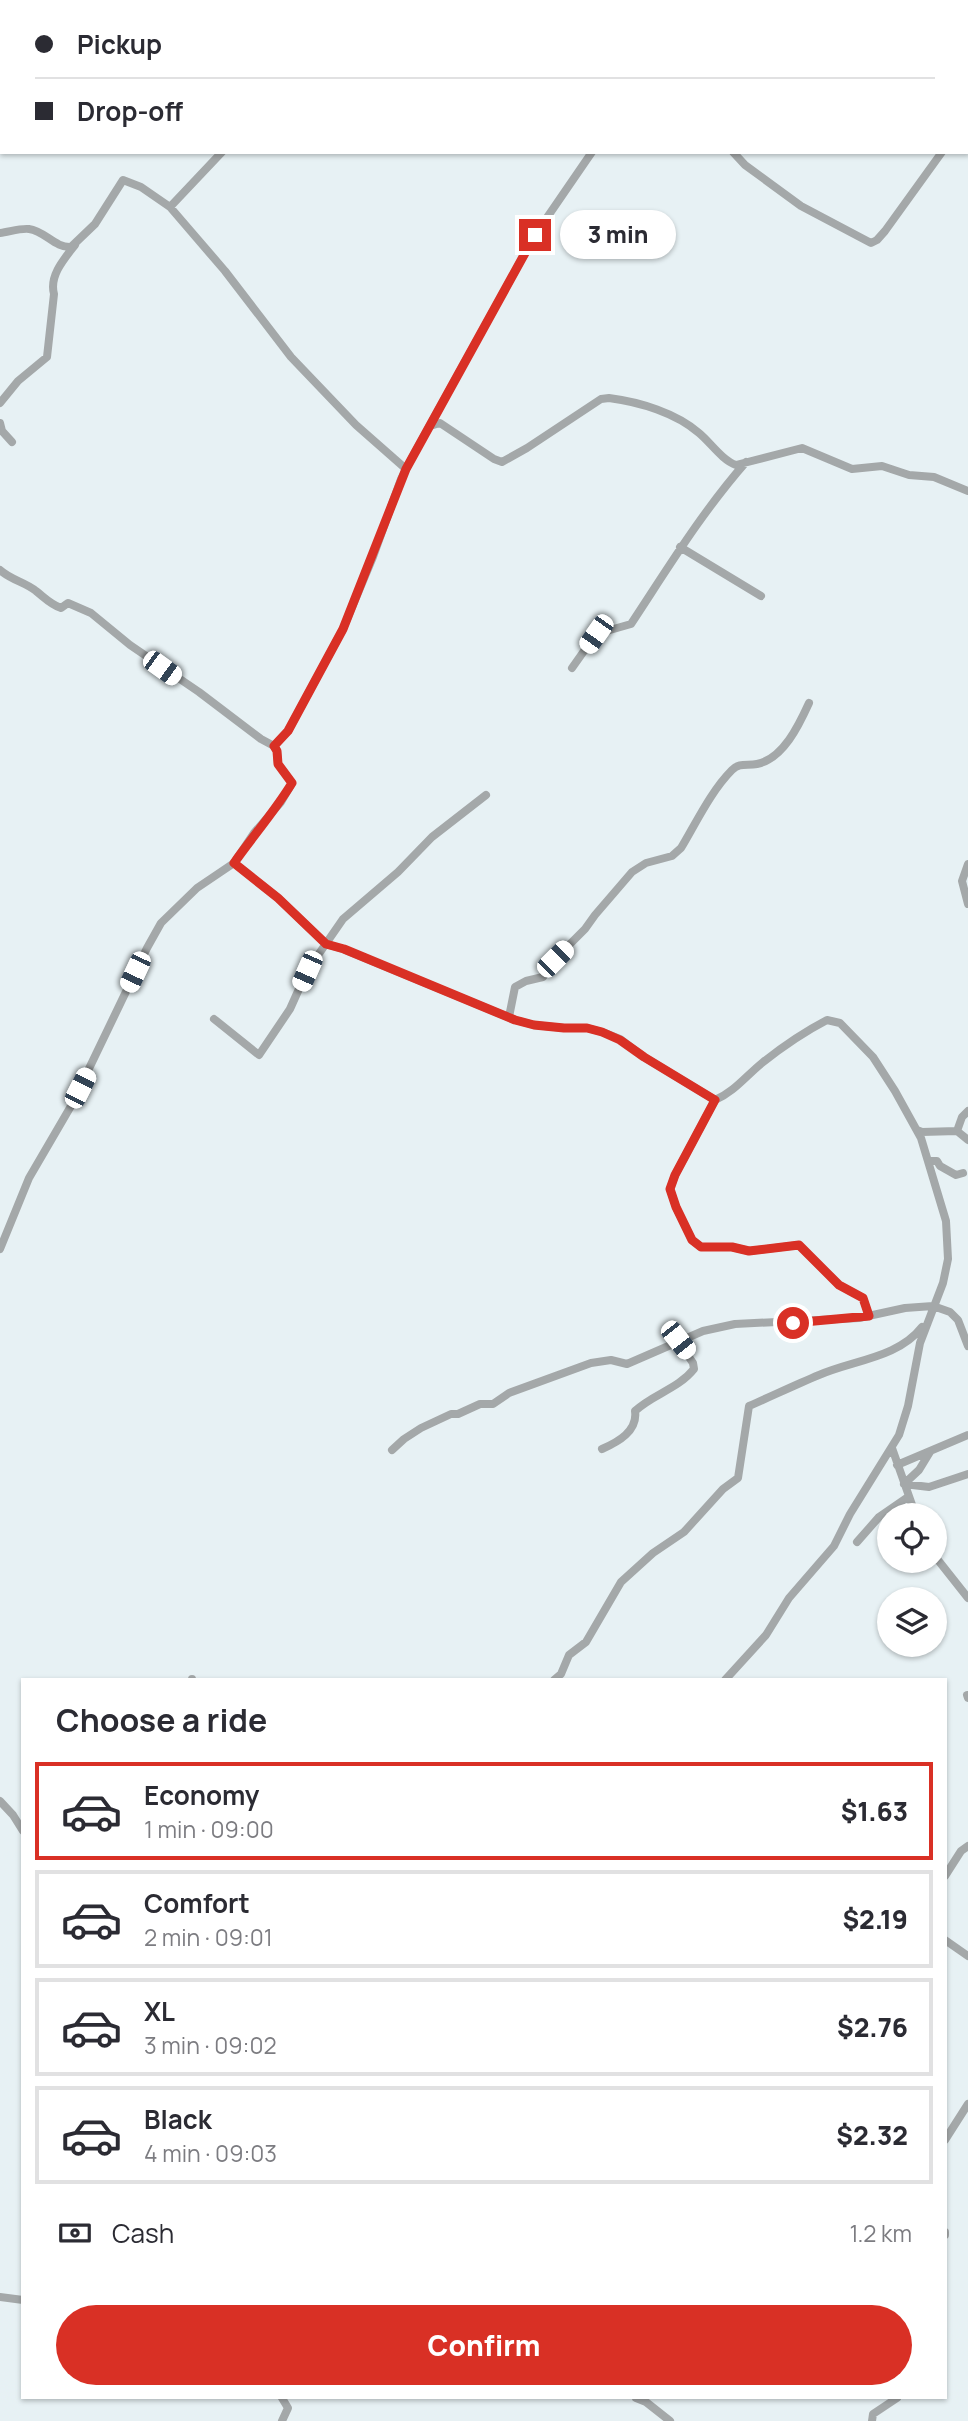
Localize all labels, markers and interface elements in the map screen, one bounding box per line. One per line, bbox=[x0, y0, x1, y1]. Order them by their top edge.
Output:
text: Pickup bbox=[77, 26, 162, 62]
text: Drop-off bbox=[77, 93, 183, 129]
callout: 3 min bbox=[560, 210, 675, 260]
text: 3 min bbox=[588, 218, 648, 250]
route end bbox=[519, 219, 551, 251]
car bbox=[576, 611, 617, 657]
car bbox=[139, 647, 186, 689]
car bbox=[533, 937, 578, 981]
car bbox=[289, 948, 326, 994]
car bbox=[117, 949, 154, 995]
car bbox=[62, 1065, 99, 1111]
route start bbox=[777, 1307, 809, 1339]
car bbox=[657, 1317, 700, 1363]
map controls bbox=[877, 1503, 947, 1657]
button: locate bbox=[877, 1503, 947, 1573]
button: layers bbox=[877, 1587, 947, 1657]
text: Choose a ride bbox=[56, 1698, 267, 1742]
text: Economy bbox=[144, 1777, 259, 1813]
icon: car bbox=[60, 1780, 123, 1843]
text: $1.63 bbox=[841, 1793, 908, 1829]
text: 1 min · 09:00 bbox=[144, 1813, 274, 1845]
text: Comfort bbox=[144, 1885, 250, 1921]
icon: car bbox=[60, 1888, 123, 1951]
text: $2.19 bbox=[842, 1901, 908, 1937]
text: 2 min · 09:01 bbox=[144, 1921, 273, 1953]
text: XL bbox=[144, 1993, 175, 2029]
icon: car bbox=[60, 1996, 123, 2059]
text: $2.76 bbox=[837, 2009, 908, 2045]
text: 3 min · 09:02 bbox=[144, 2029, 277, 2061]
text: Black bbox=[144, 2101, 212, 2137]
icon: car bbox=[60, 2104, 123, 2167]
text: $2.32 bbox=[836, 2117, 908, 2153]
text: 4 min · 09:03 bbox=[144, 2137, 277, 2169]
icon: cash bbox=[56, 2214, 94, 2252]
text: Cash bbox=[112, 2215, 174, 2251]
text: 1.2 km bbox=[849, 2217, 912, 2249]
button: Confirm bbox=[56, 2305, 912, 2385]

